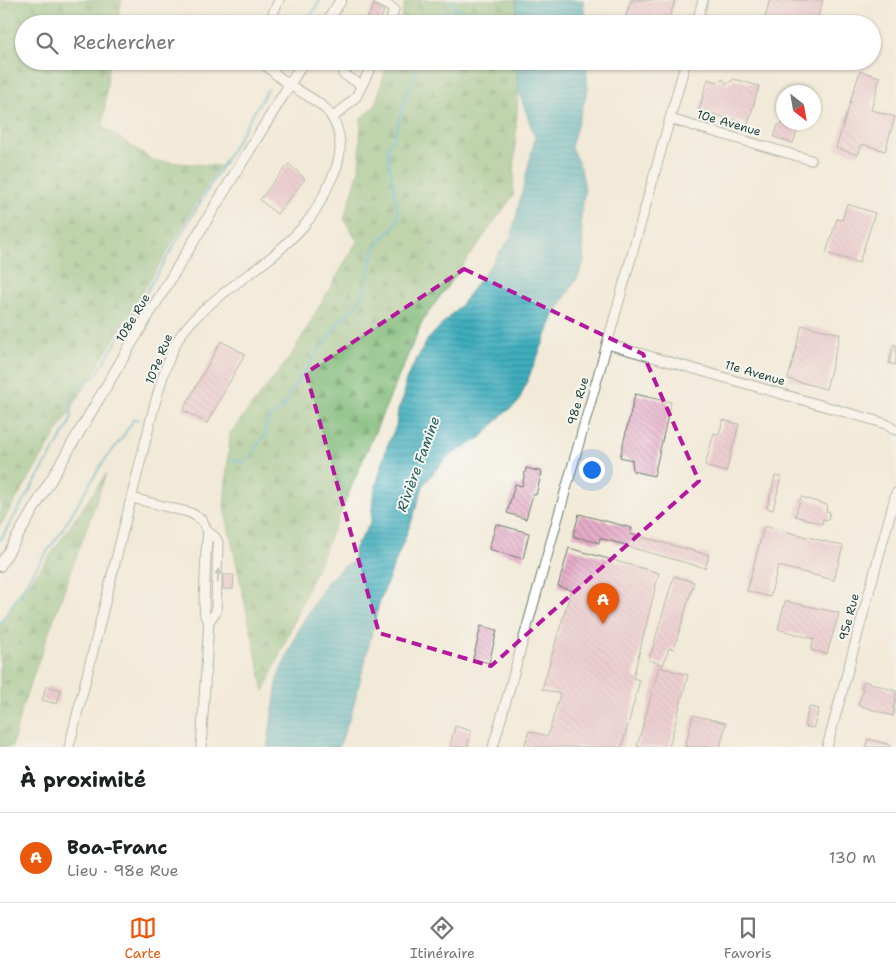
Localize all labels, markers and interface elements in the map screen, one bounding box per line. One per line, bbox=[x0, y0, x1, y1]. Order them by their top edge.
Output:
search box bbox=[15, 15, 881, 70]
icon: search bbox=[33, 29, 61, 57]
text: Rechercher bbox=[73, 30, 176, 55]
north arrow bbox=[776, 85, 821, 130]
street label: 10e Avenue bbox=[695, 106, 763, 140]
street label: 108e Rue bbox=[112, 291, 154, 345]
street label: 107e Rue bbox=[142, 331, 176, 387]
street label: 11e Avenue bbox=[723, 357, 787, 389]
street label: 98e Rue bbox=[564, 375, 593, 427]
water label: Rivière Famine bbox=[392, 414, 444, 514]
your location bbox=[579, 457, 605, 483]
one-way arrow bbox=[214, 567, 222, 583]
pin: A bbox=[587, 583, 619, 624]
street label: 95e Rue bbox=[835, 592, 863, 642]
text: À proximité bbox=[20, 766, 146, 794]
text: Boa-Franc bbox=[67, 835, 168, 860]
text: A bbox=[30, 847, 42, 868]
text: 130 m bbox=[829, 847, 876, 868]
text: Lieu · 98e Rue bbox=[67, 860, 179, 881]
tab: Carte bbox=[124, 914, 161, 962]
tab: Itinéraire bbox=[410, 914, 475, 962]
tab: Favoris bbox=[724, 914, 772, 962]

